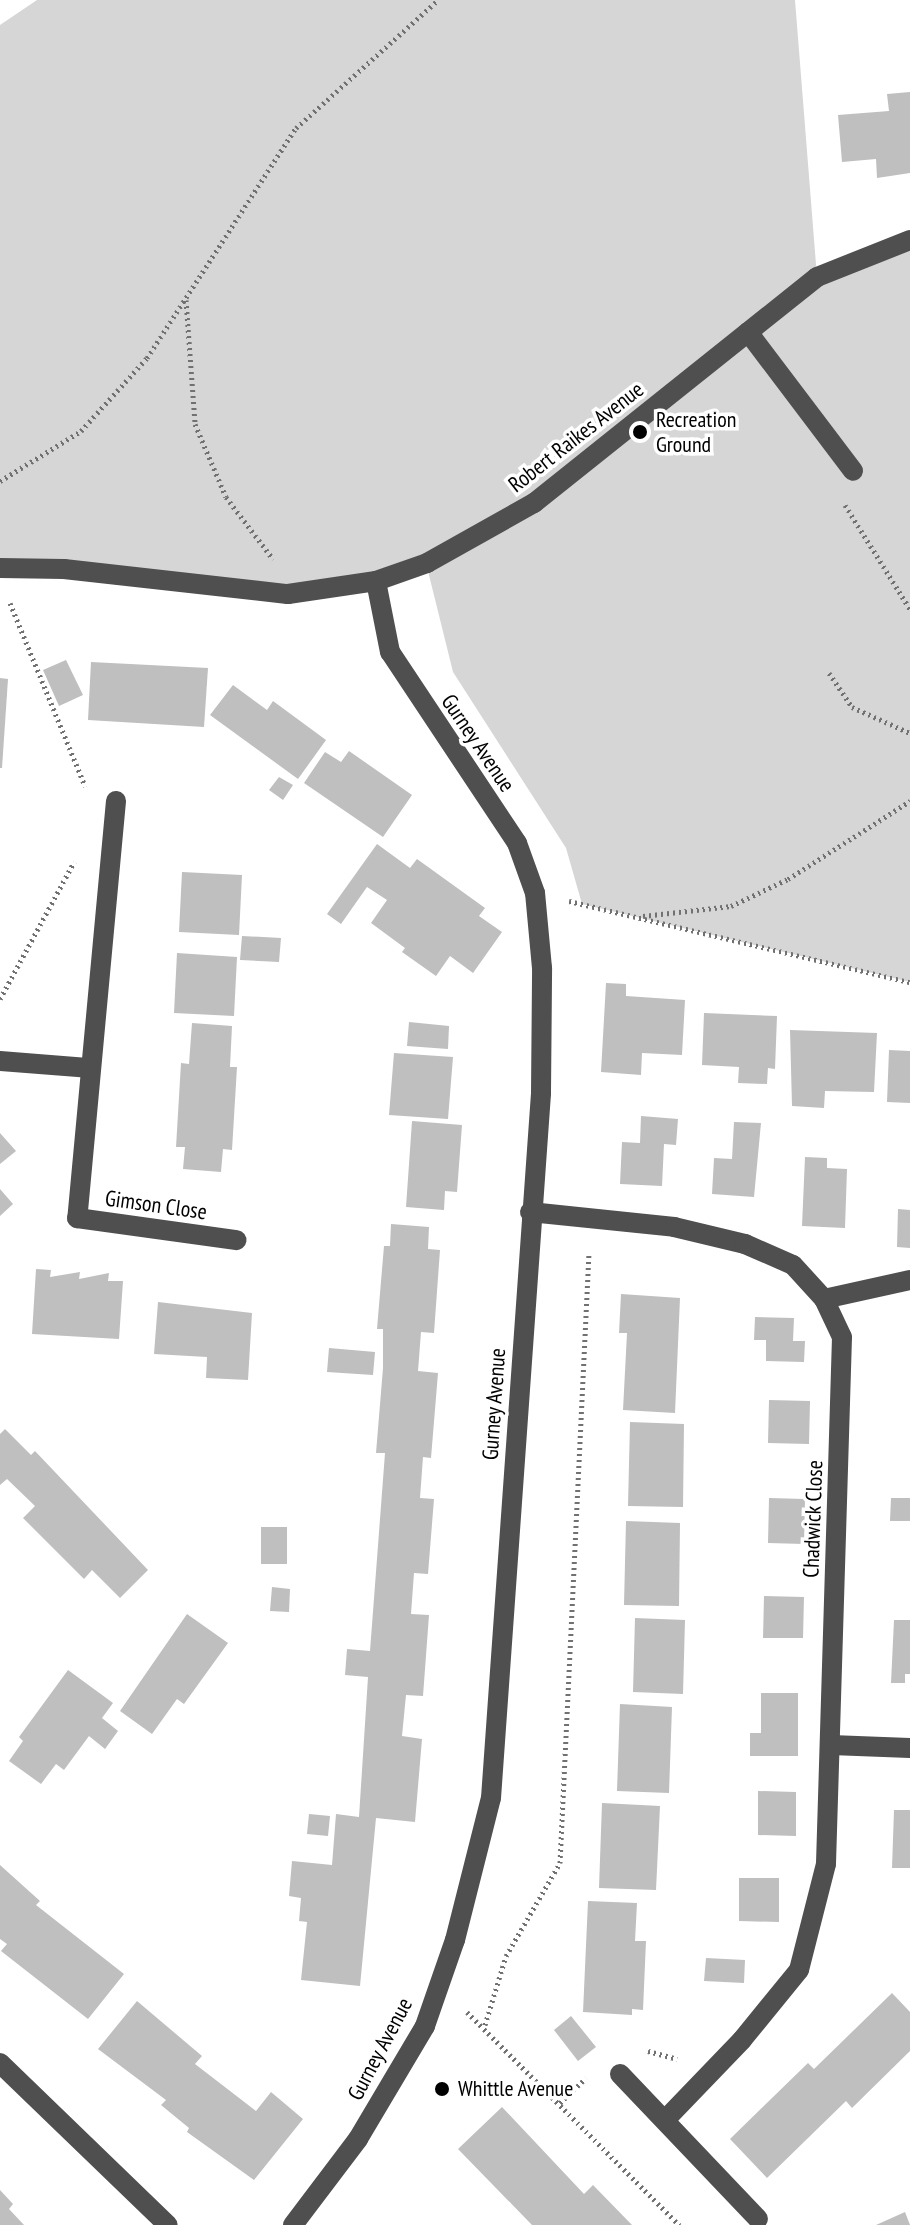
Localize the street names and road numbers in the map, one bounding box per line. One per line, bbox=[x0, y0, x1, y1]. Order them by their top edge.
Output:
street label: Robert Raikes Avenue bbox=[503, 376, 649, 498]
street label: Gurney Avenue bbox=[435, 689, 521, 797]
street label: Gimson Close bbox=[103, 1185, 209, 1225]
street label: Gurney Avenue bbox=[477, 1347, 511, 1461]
street label: Chadwick Close bbox=[798, 1460, 828, 1578]
street label: Gurney Avenue bbox=[342, 1993, 418, 2105]

